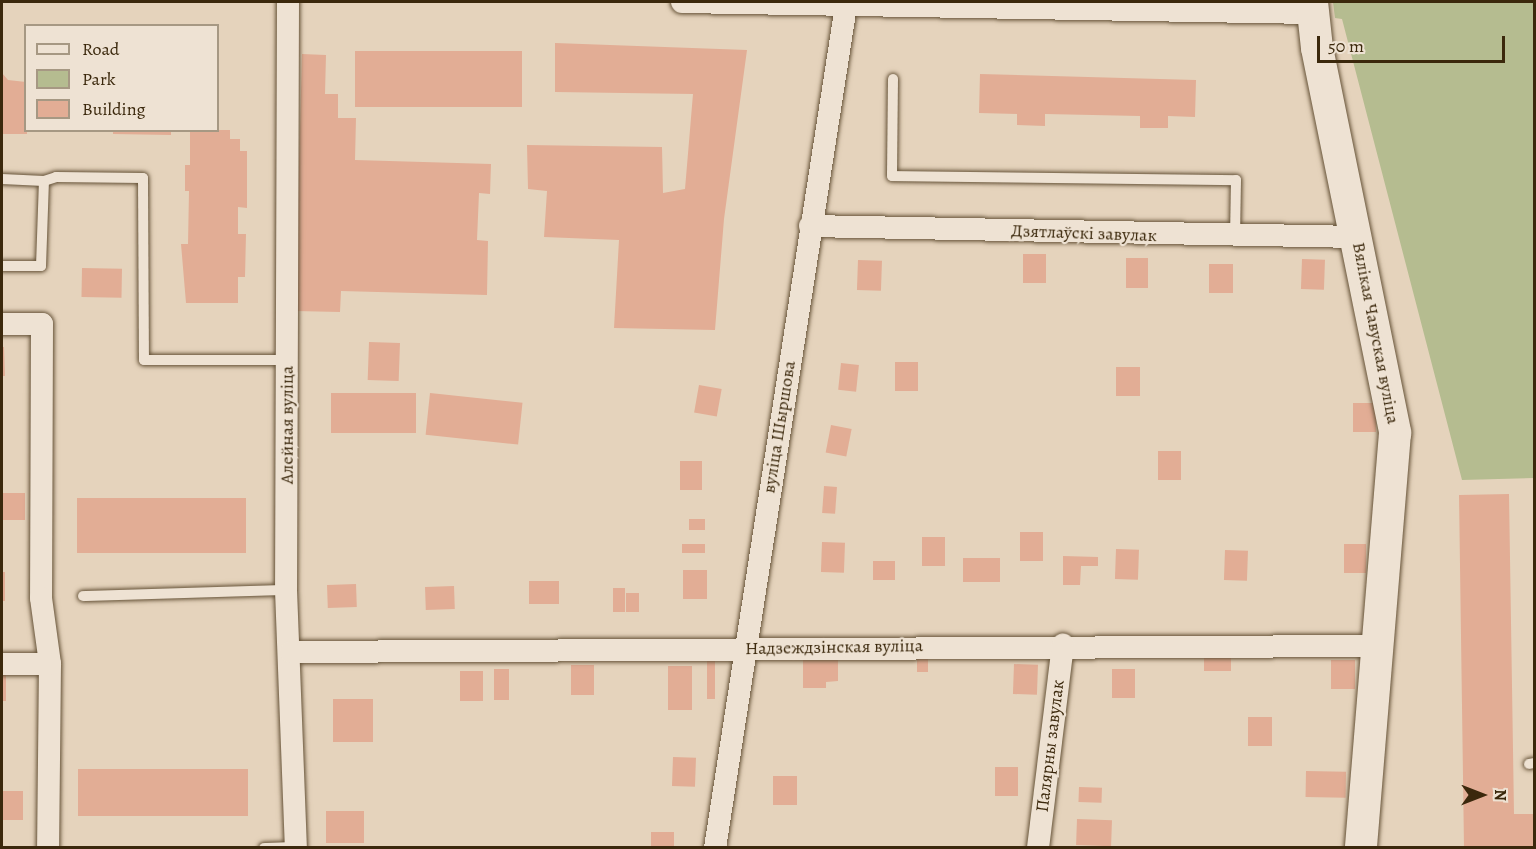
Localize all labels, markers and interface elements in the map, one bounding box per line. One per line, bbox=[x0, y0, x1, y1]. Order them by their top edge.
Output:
legend bbox=[24, 24, 219, 132]
scale bar bbox=[1320, 24, 1508, 62]
text: 50 m bbox=[1328, 34, 1364, 58]
text: Road bbox=[82, 37, 119, 61]
text: Park bbox=[82, 67, 116, 91]
text: Building bbox=[82, 97, 146, 121]
street label: Дзятлаўскі завулак bbox=[1011, 220, 1157, 246]
street label: Вялікая Чавуская вуліца bbox=[1348, 240, 1404, 426]
street label: вуліца Шыршова bbox=[758, 359, 800, 495]
street label: Алейная вуліца bbox=[276, 366, 298, 484]
street label: Надзеждзінская вуліца bbox=[745, 635, 923, 659]
street label: Палярны завулак bbox=[1031, 679, 1069, 813]
north arrow bbox=[1452, 765, 1512, 825]
text: N bbox=[1489, 789, 1511, 801]

